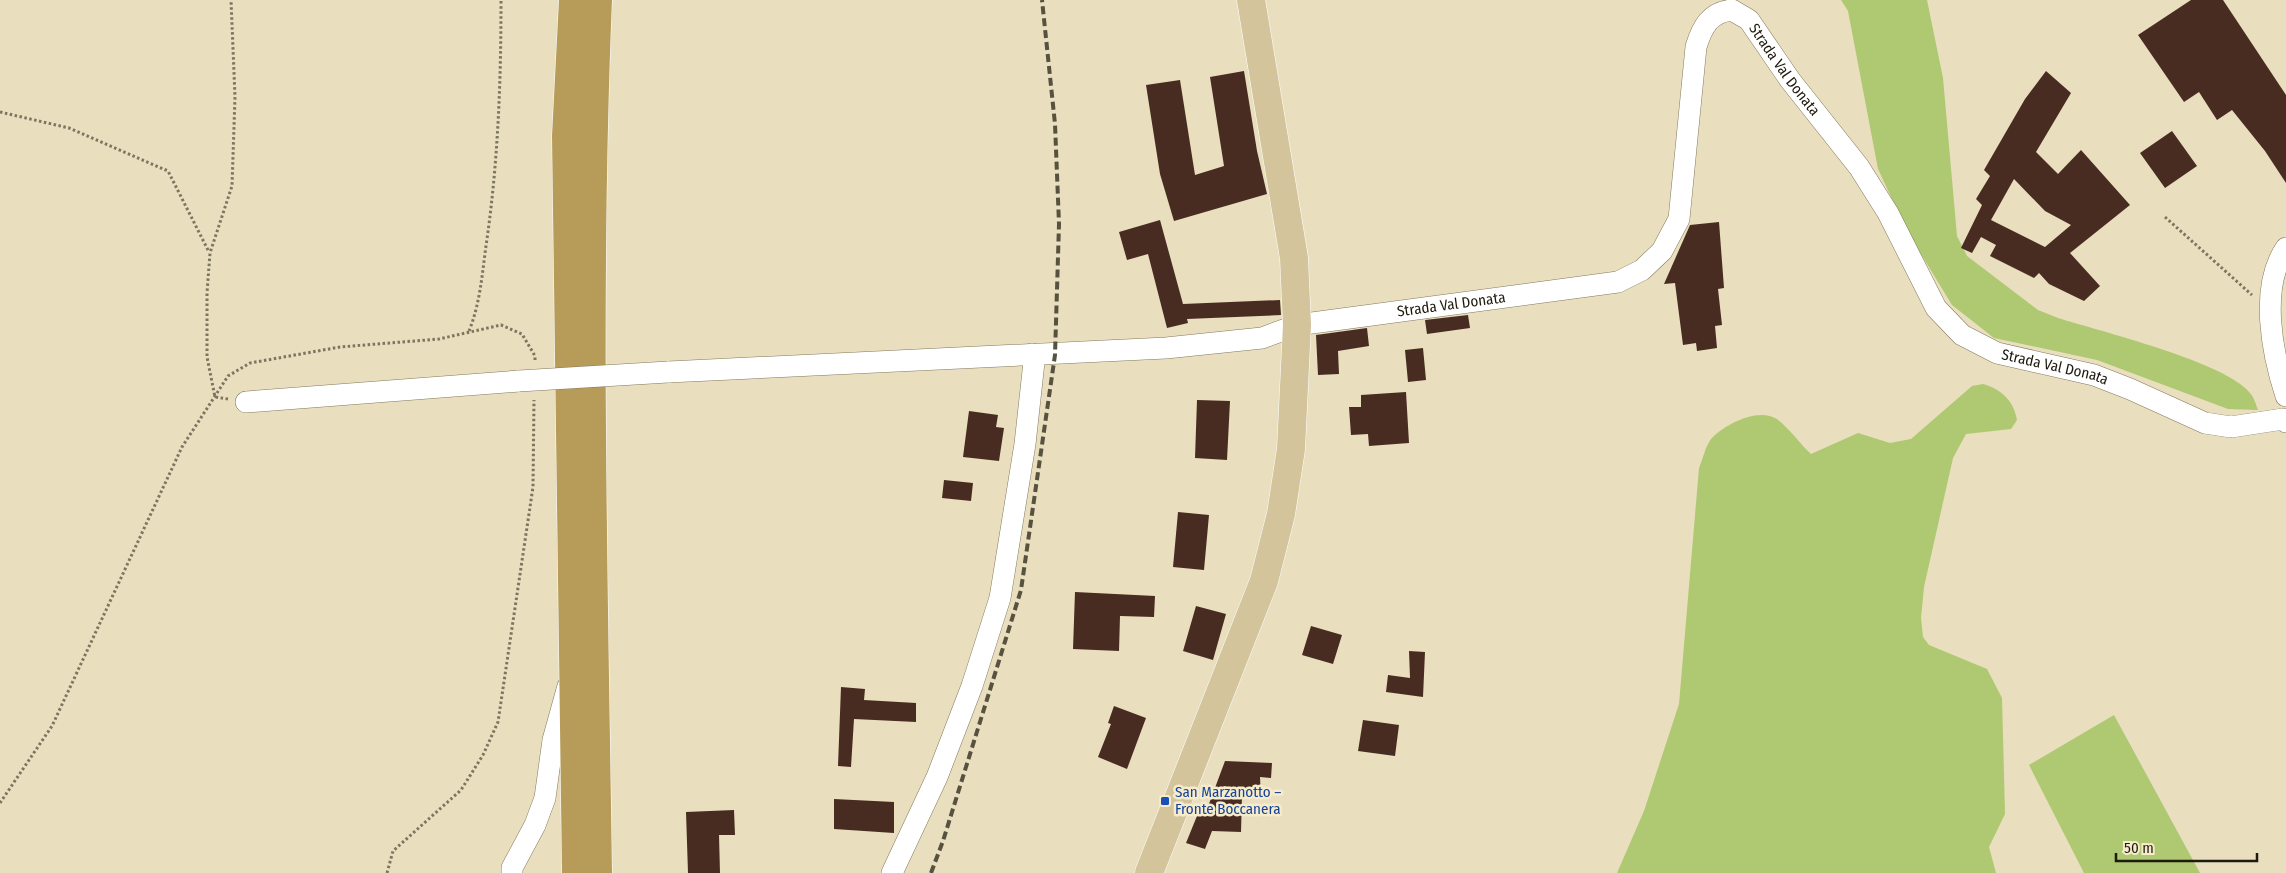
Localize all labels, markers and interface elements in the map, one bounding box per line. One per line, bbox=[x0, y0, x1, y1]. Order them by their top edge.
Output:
street label: Strada Val Donata bbox=[1745, 20, 1824, 119]
street label: Strada Val Donata bbox=[1396, 288, 1507, 321]
street label: Strada Val Donata bbox=[2000, 345, 2111, 389]
place label: San Marzanotto – Fronte Boccanera bbox=[1175, 783, 1281, 818]
marker: San Marzanotto – Fronte Boccanera bbox=[1159, 795, 1171, 807]
scale bar bbox=[2116, 830, 2257, 862]
text: 50 m bbox=[2124, 839, 2154, 857]

